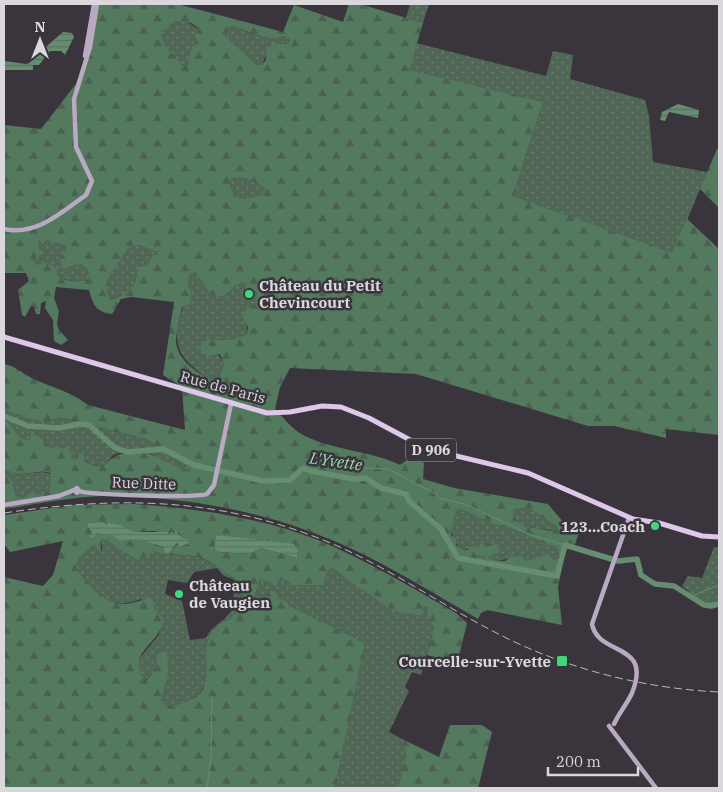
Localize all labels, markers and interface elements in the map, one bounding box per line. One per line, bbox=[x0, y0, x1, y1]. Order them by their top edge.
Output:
north arrow bbox=[15, 15, 65, 65]
text: N bbox=[34, 18, 46, 36]
place label: Château du Petit Chevincourt bbox=[259, 276, 381, 312]
marker: Château du Petit Chevincourt bbox=[243, 288, 255, 300]
street label: Rue de Paris bbox=[178, 367, 268, 407]
road number: D 906 bbox=[406, 438, 456, 462]
water label: L'Yvette bbox=[307, 447, 364, 475]
street label: Rue Ditte bbox=[111, 472, 177, 494]
place label: 123...Coach bbox=[561, 517, 645, 536]
marker: 123...Coach bbox=[649, 520, 661, 532]
place label: Château de Vaugien bbox=[189, 576, 270, 612]
marker: Château de Vaugien bbox=[173, 588, 185, 600]
place label: Courcelle-sur-Yvette bbox=[399, 652, 551, 671]
marker: Courcelle-sur-Yvette bbox=[555, 654, 569, 668]
scale bar bbox=[548, 744, 638, 776]
text: 200 m bbox=[556, 752, 601, 771]

